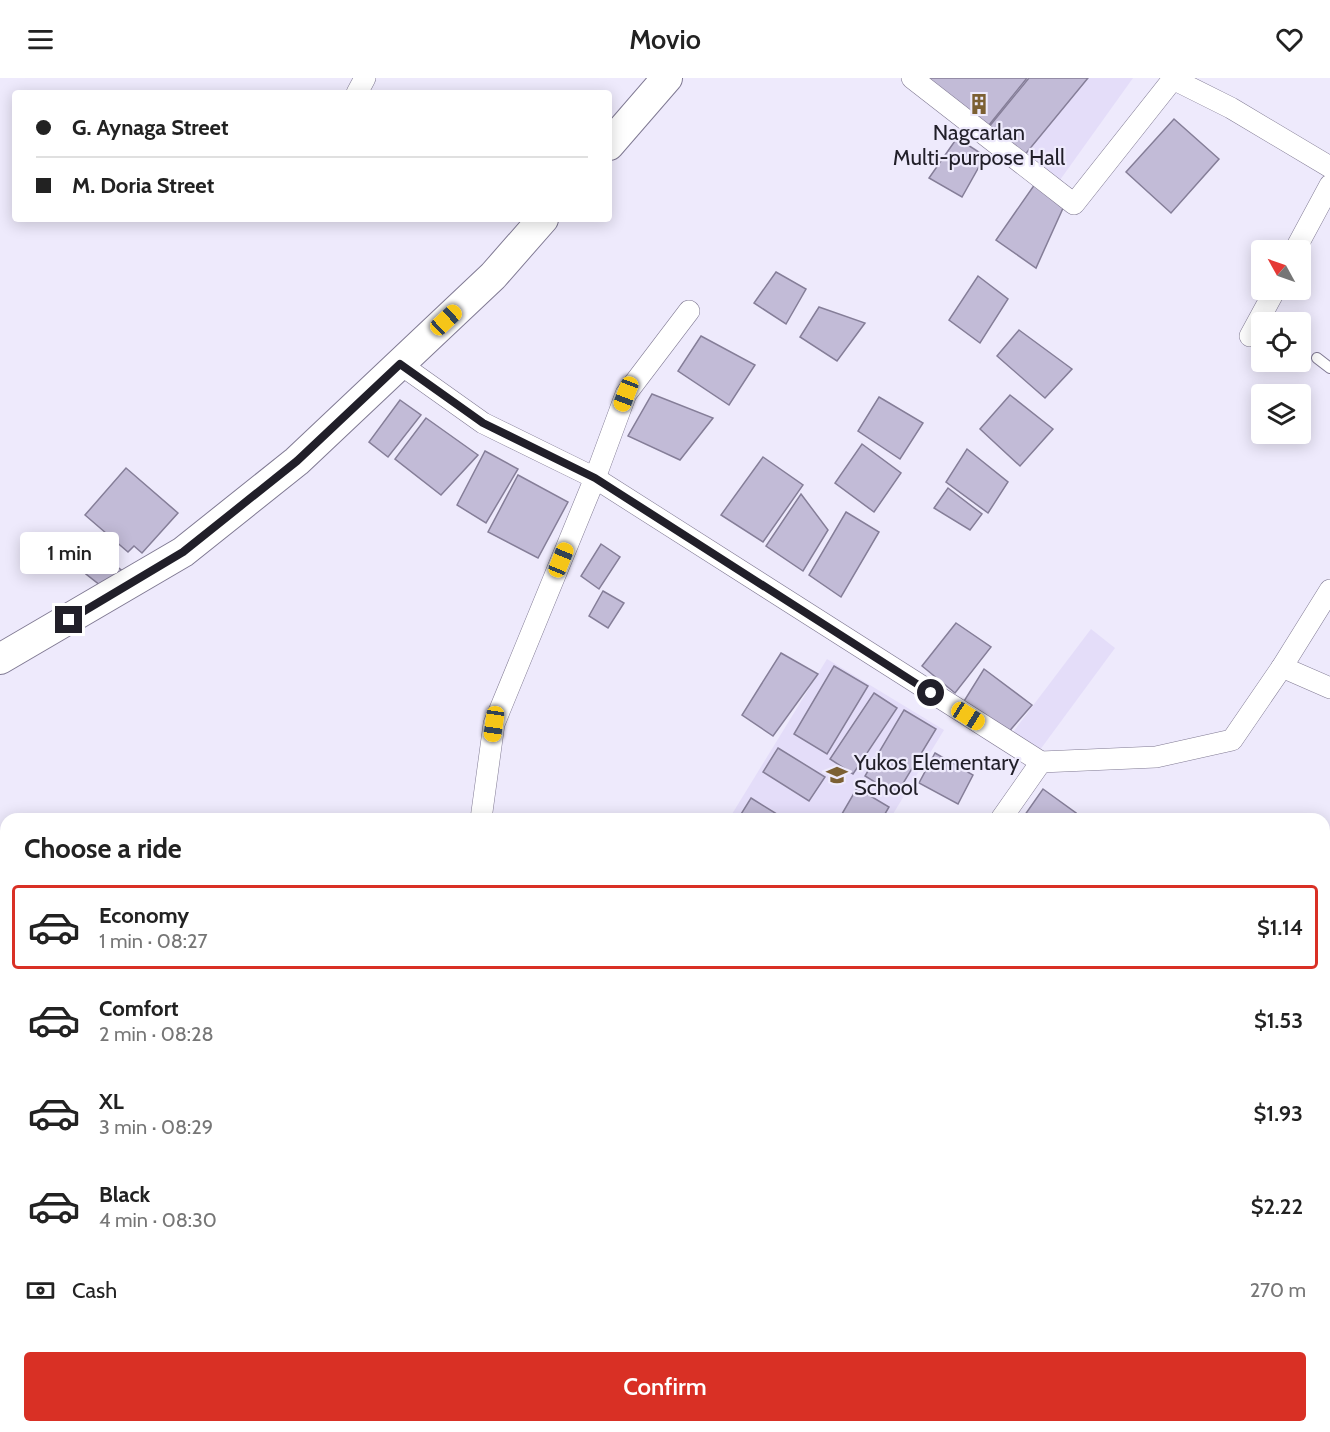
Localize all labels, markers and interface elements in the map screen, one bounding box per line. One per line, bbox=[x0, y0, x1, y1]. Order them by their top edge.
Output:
icon: menu bbox=[24, 23, 57, 56]
text: Movio bbox=[629, 23, 701, 56]
icon: heart bbox=[1273, 23, 1306, 56]
building icon: Nagcarlan Multi-purpose Hall bbox=[967, 92, 991, 116]
text: G. Aynaga Street bbox=[72, 114, 229, 141]
place label: Nagcarlan Multi-purpose Hall bbox=[893, 119, 1066, 171]
text: M. Doria Street bbox=[72, 172, 214, 199]
north arrow bbox=[1251, 240, 1311, 300]
map controls bbox=[1251, 240, 1311, 444]
car bbox=[427, 301, 465, 339]
button: locate bbox=[1251, 312, 1311, 372]
car bbox=[611, 374, 641, 414]
button: layers bbox=[1251, 384, 1311, 444]
callout: 1 min bbox=[20, 533, 118, 575]
car bbox=[546, 540, 576, 580]
text: 1 min bbox=[47, 541, 92, 565]
route end bbox=[55, 606, 82, 633]
route start bbox=[917, 679, 944, 706]
car bbox=[948, 699, 988, 733]
car bbox=[483, 705, 505, 743]
place label: Yukos Elementary School bbox=[853, 749, 1019, 801]
school or university icon: Yukos Elementary School bbox=[825, 763, 849, 787]
text: Choose a ride bbox=[24, 832, 182, 865]
icon: car bbox=[27, 900, 81, 954]
text: Economy bbox=[99, 902, 189, 929]
text: $1.14 bbox=[1257, 914, 1303, 941]
text: 1 min · 08:27 bbox=[99, 929, 208, 953]
icon: car bbox=[27, 993, 81, 1047]
text: Comfort bbox=[99, 995, 178, 1022]
text: $1.53 bbox=[1254, 1007, 1303, 1034]
text: 2 min · 08:28 bbox=[99, 1022, 214, 1046]
icon: car bbox=[27, 1086, 81, 1140]
text: XL bbox=[99, 1088, 124, 1115]
text: $1.93 bbox=[1254, 1100, 1303, 1127]
text: 3 min · 08:29 bbox=[99, 1115, 213, 1139]
icon: car bbox=[27, 1179, 81, 1233]
text: Black bbox=[99, 1181, 150, 1208]
text: $2.22 bbox=[1251, 1193, 1303, 1220]
text: 4 min · 08:30 bbox=[99, 1208, 217, 1232]
icon: cash bbox=[24, 1274, 57, 1307]
text: Cash bbox=[72, 1277, 117, 1304]
text: 270 m bbox=[1250, 1278, 1306, 1302]
button: Confirm bbox=[24, 1352, 1306, 1421]

